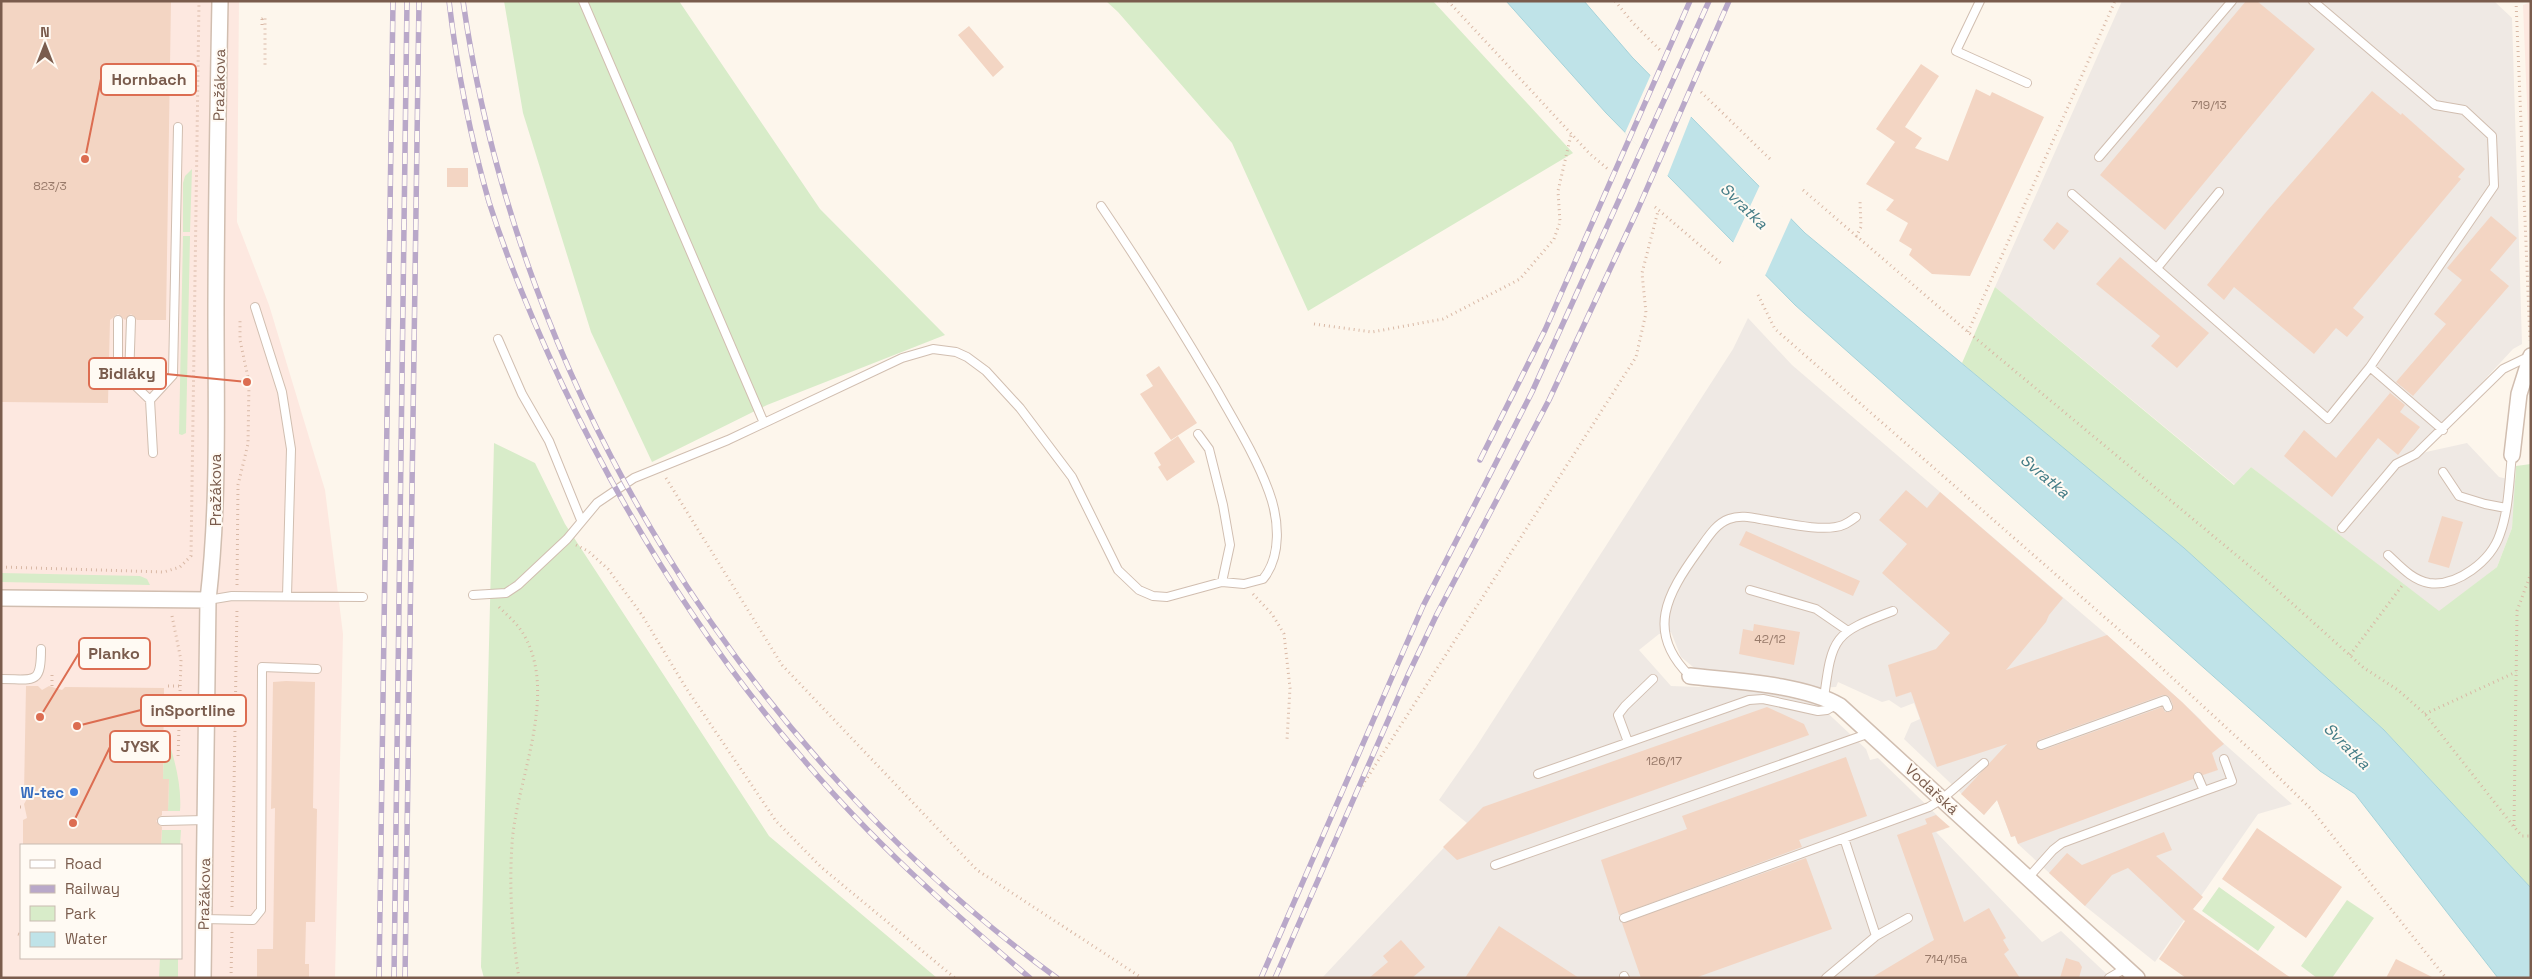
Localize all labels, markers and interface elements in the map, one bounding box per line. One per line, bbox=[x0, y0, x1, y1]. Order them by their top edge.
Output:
north arrow bbox=[20, 20, 70, 70]
text: N bbox=[40, 23, 50, 41]
street label: Pražákova bbox=[209, 48, 229, 121]
callout: Hornbach bbox=[101, 64, 196, 95]
text: Hornbach bbox=[111, 69, 187, 90]
house number: 719/13 bbox=[2191, 97, 2227, 113]
house number: 823/3 bbox=[33, 178, 67, 194]
water label: Svratka bbox=[1716, 178, 1773, 234]
callout: Bidláky bbox=[89, 358, 166, 389]
text: Bidláky bbox=[98, 363, 156, 384]
water label: Svratka bbox=[2016, 449, 2075, 503]
street label: Pražákova bbox=[206, 453, 225, 526]
house number: 42/12 bbox=[1754, 631, 1786, 647]
callout: Planko bbox=[79, 638, 150, 669]
text: Planko bbox=[88, 643, 140, 664]
callout: inSportline bbox=[141, 695, 246, 726]
text: inSportline bbox=[150, 700, 236, 721]
water label: Svratka bbox=[2319, 718, 2375, 774]
callout: JYSK bbox=[110, 731, 170, 762]
text: JYSK bbox=[120, 736, 160, 757]
house number: 126/17 bbox=[1646, 753, 1682, 769]
street label: Vodařská bbox=[1901, 759, 1963, 819]
place label: W-tec bbox=[21, 783, 64, 802]
marker: W-tec bbox=[68, 786, 80, 798]
legend bbox=[20, 844, 182, 959]
text: Road bbox=[65, 854, 102, 873]
street label: Pražákova bbox=[194, 857, 214, 930]
text: Railway bbox=[65, 879, 120, 898]
text: Park bbox=[65, 904, 96, 923]
text: Water bbox=[65, 929, 108, 948]
house number: 714/15a bbox=[1925, 951, 1967, 967]

